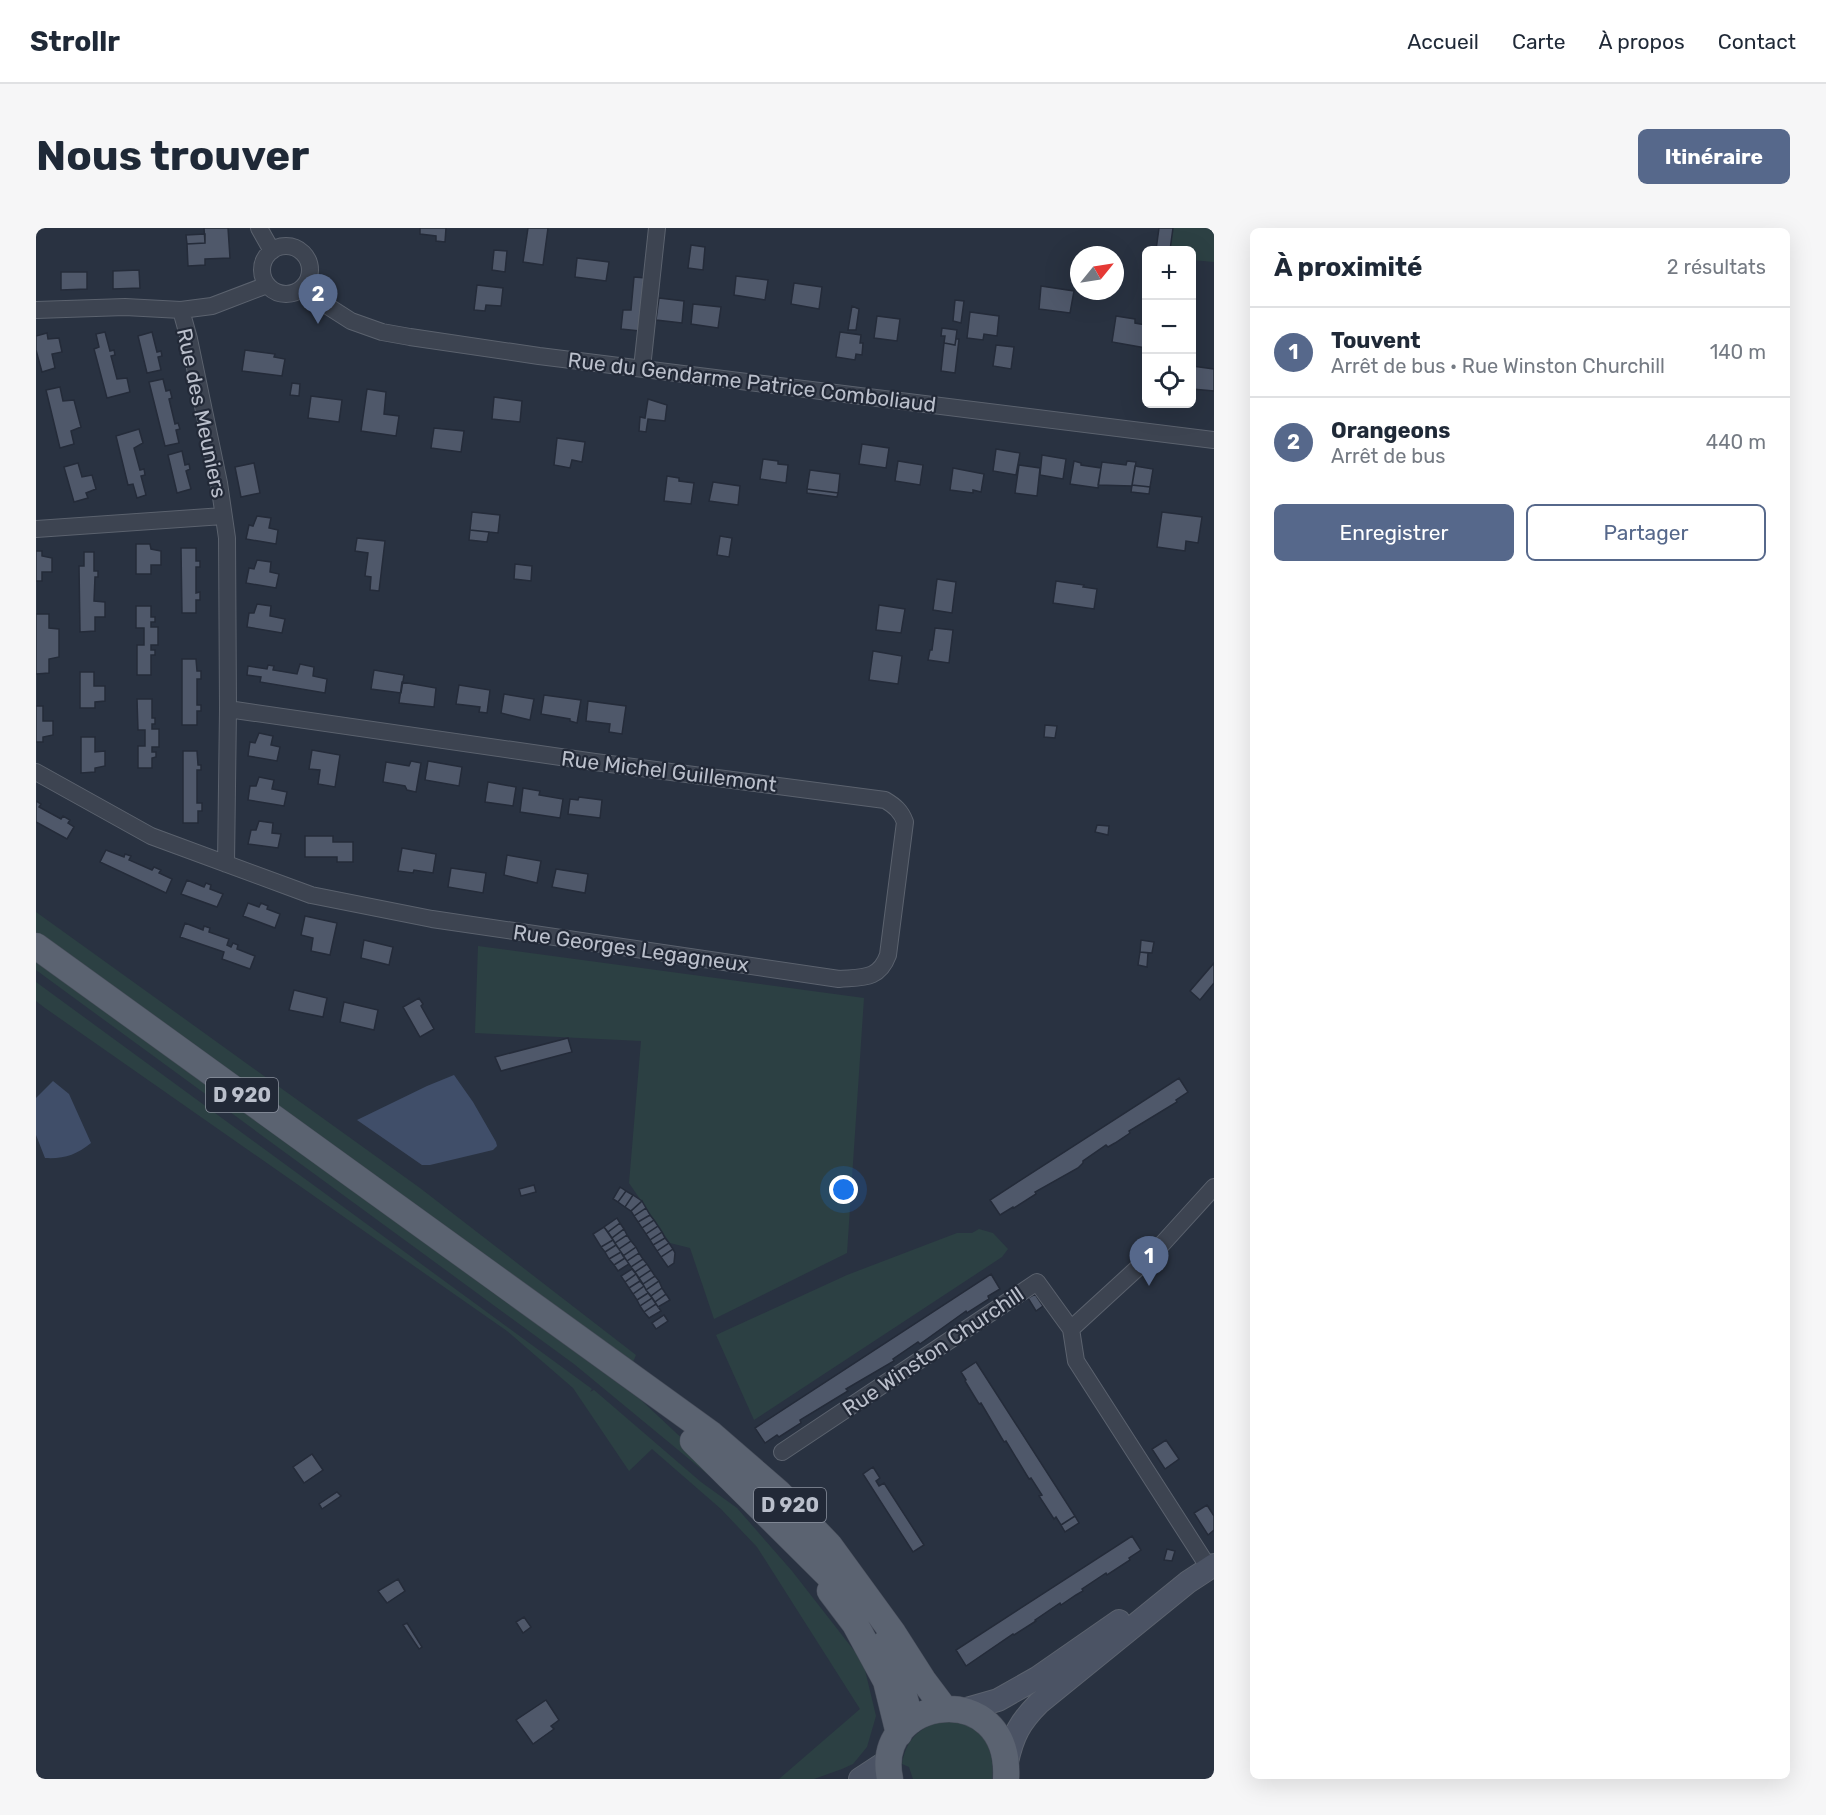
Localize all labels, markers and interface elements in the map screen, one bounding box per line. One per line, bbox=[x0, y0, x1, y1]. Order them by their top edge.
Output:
text: Strollr bbox=[30, 25, 120, 58]
text: Accueil bbox=[1407, 29, 1479, 54]
text: Carte bbox=[1512, 29, 1565, 54]
text: À propos bbox=[1598, 29, 1685, 54]
text: Contact bbox=[1718, 29, 1796, 54]
button: Itinéraire bbox=[1638, 129, 1790, 184]
text: Nous trouver bbox=[36, 131, 309, 181]
north arrow bbox=[1070, 246, 1124, 300]
map controls bbox=[1142, 246, 1196, 408]
button: + bbox=[1142, 246, 1196, 300]
text: À proximité bbox=[1274, 252, 1423, 283]
text: 2 résultats bbox=[1667, 255, 1766, 279]
pin: 2 bbox=[298, 274, 338, 324]
button: − bbox=[1142, 300, 1196, 354]
street label: Rue des Meuniers bbox=[172, 326, 232, 500]
text: Touvent bbox=[1331, 327, 1420, 354]
text: 1 bbox=[1289, 340, 1298, 364]
text: 140 m bbox=[1710, 340, 1766, 364]
street label: Rue du Gendarme Patrice Comboliaud bbox=[566, 347, 938, 417]
button: locate bbox=[1142, 354, 1196, 408]
text: Arrêt de bus · Rue Winston Churchill bbox=[1331, 354, 1665, 378]
text: Orangeons bbox=[1331, 417, 1450, 444]
text: 2 bbox=[1287, 430, 1300, 454]
text: 440 m bbox=[1706, 430, 1766, 454]
text: Arrêt de bus bbox=[1331, 444, 1445, 468]
button: Enregistrer bbox=[1274, 504, 1514, 561]
button: Partager bbox=[1526, 504, 1766, 561]
street label: Rue Michel Guillemont bbox=[560, 745, 778, 797]
street label: Rue Georges Legagneux bbox=[512, 919, 750, 977]
road number: D 920 bbox=[206, 1078, 278, 1112]
your location bbox=[829, 1175, 858, 1204]
pin: 1 bbox=[1130, 1236, 1168, 1286]
street label: Rue Winston Churchill bbox=[838, 1281, 1028, 1421]
road number: D 920 bbox=[754, 1488, 826, 1522]

